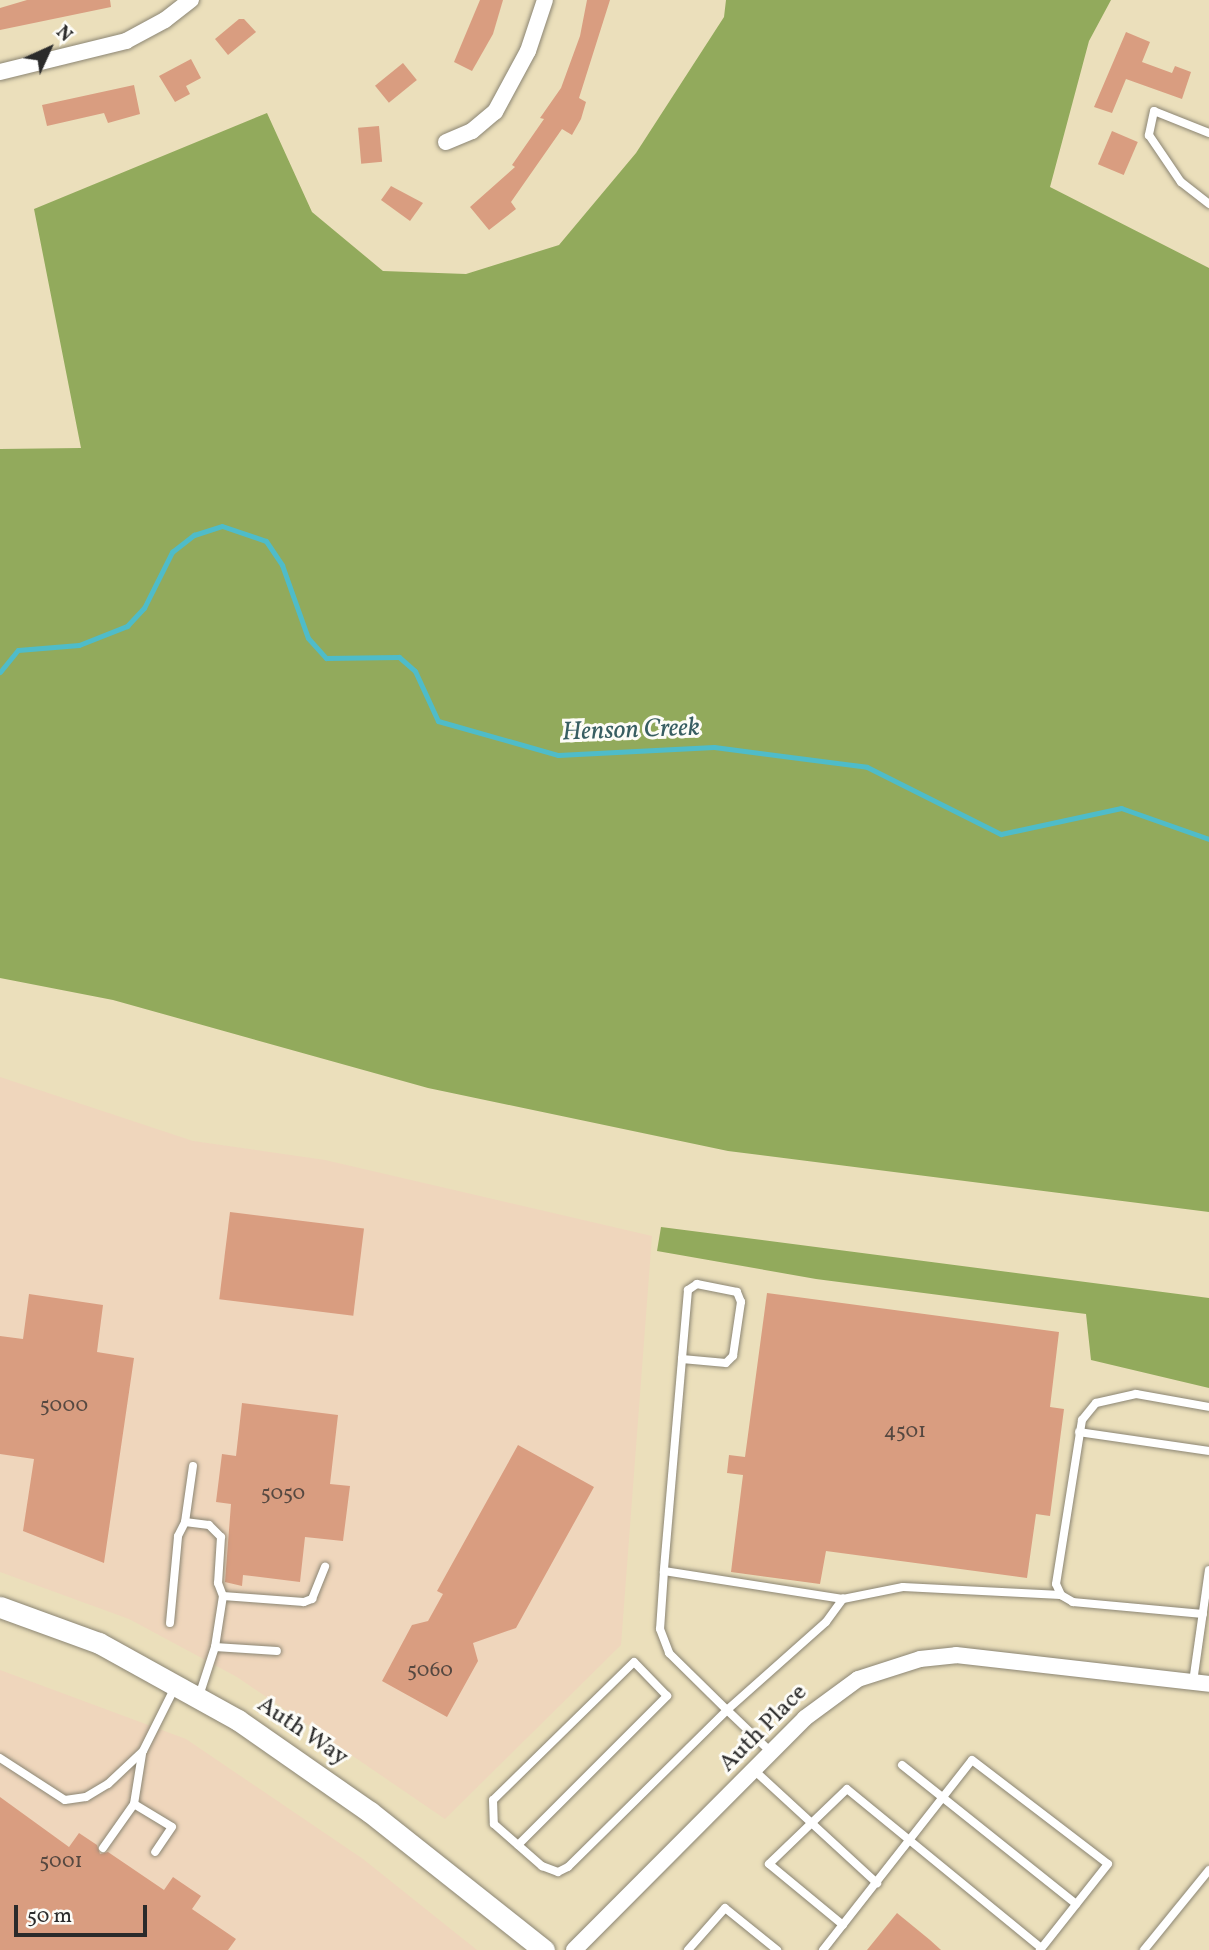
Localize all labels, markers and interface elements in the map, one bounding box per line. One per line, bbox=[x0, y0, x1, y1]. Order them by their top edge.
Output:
north arrow bbox=[14, 14, 84, 84]
text: N bbox=[50, 20, 78, 48]
water label: Henson Creek bbox=[562, 713, 700, 749]
house number: 5000 bbox=[40, 1393, 88, 1419]
house number: 4501 bbox=[884, 1419, 926, 1445]
house number: 5050 bbox=[261, 1481, 305, 1507]
house number: 5060 bbox=[407, 1658, 453, 1684]
street label: Auth Place bbox=[714, 1679, 814, 1779]
street label: Auth Way bbox=[251, 1691, 353, 1773]
house number: 5001 bbox=[39, 1849, 83, 1875]
scale bar bbox=[18, 1890, 150, 1934]
text: 50 m bbox=[27, 1902, 72, 1931]

